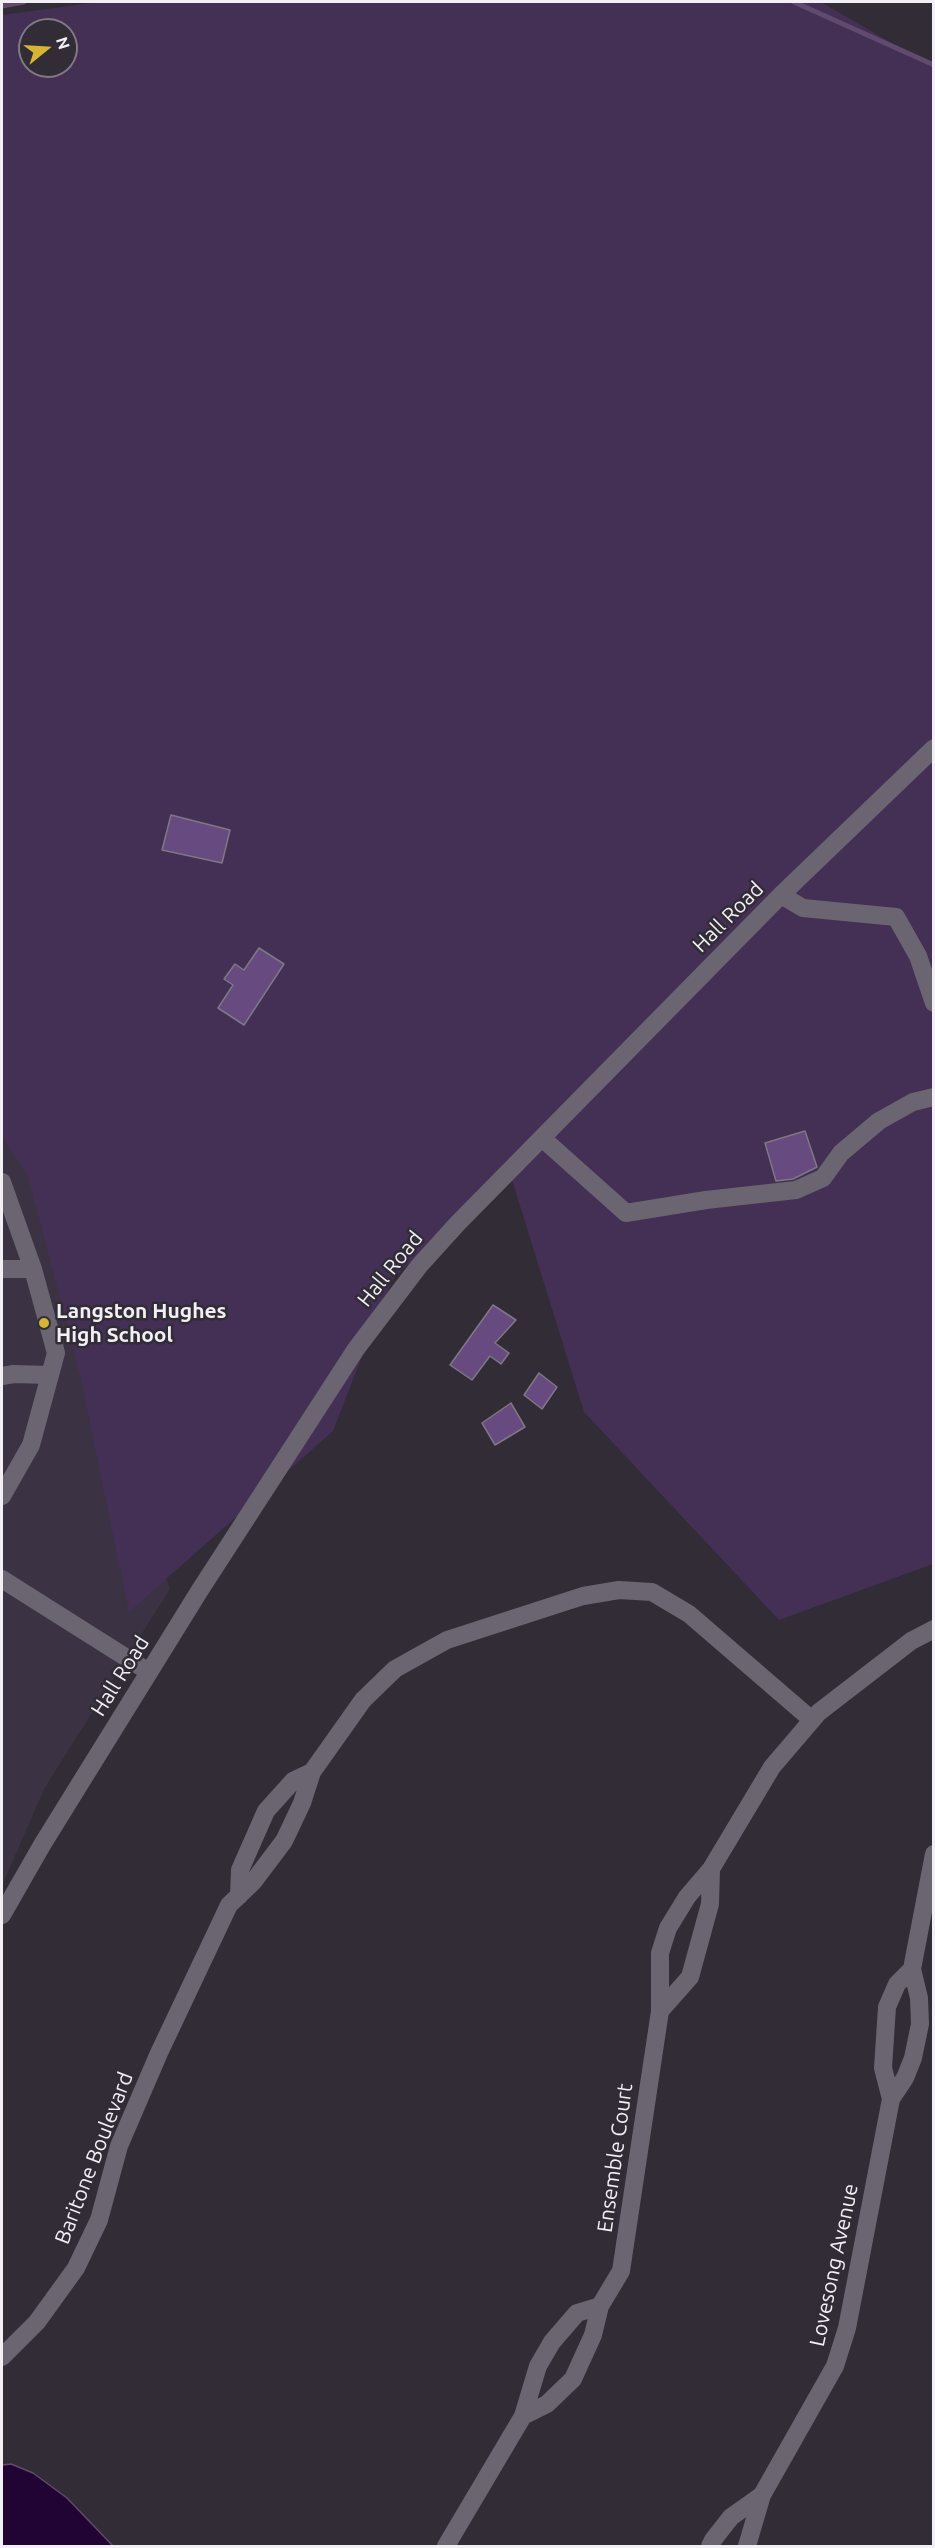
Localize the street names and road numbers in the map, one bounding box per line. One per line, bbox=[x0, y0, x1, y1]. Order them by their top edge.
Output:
street label: Hall Road bbox=[687, 876, 769, 958]
street label: Hall Road bbox=[352, 1226, 428, 1312]
street label: Hall Road bbox=[86, 1631, 154, 1721]
street label: Baritone Boulevard bbox=[50, 2069, 138, 2247]
street label: Ensemble Court bbox=[592, 2082, 638, 2234]
street label: Lovesong Avenue bbox=[804, 2181, 864, 2349]

